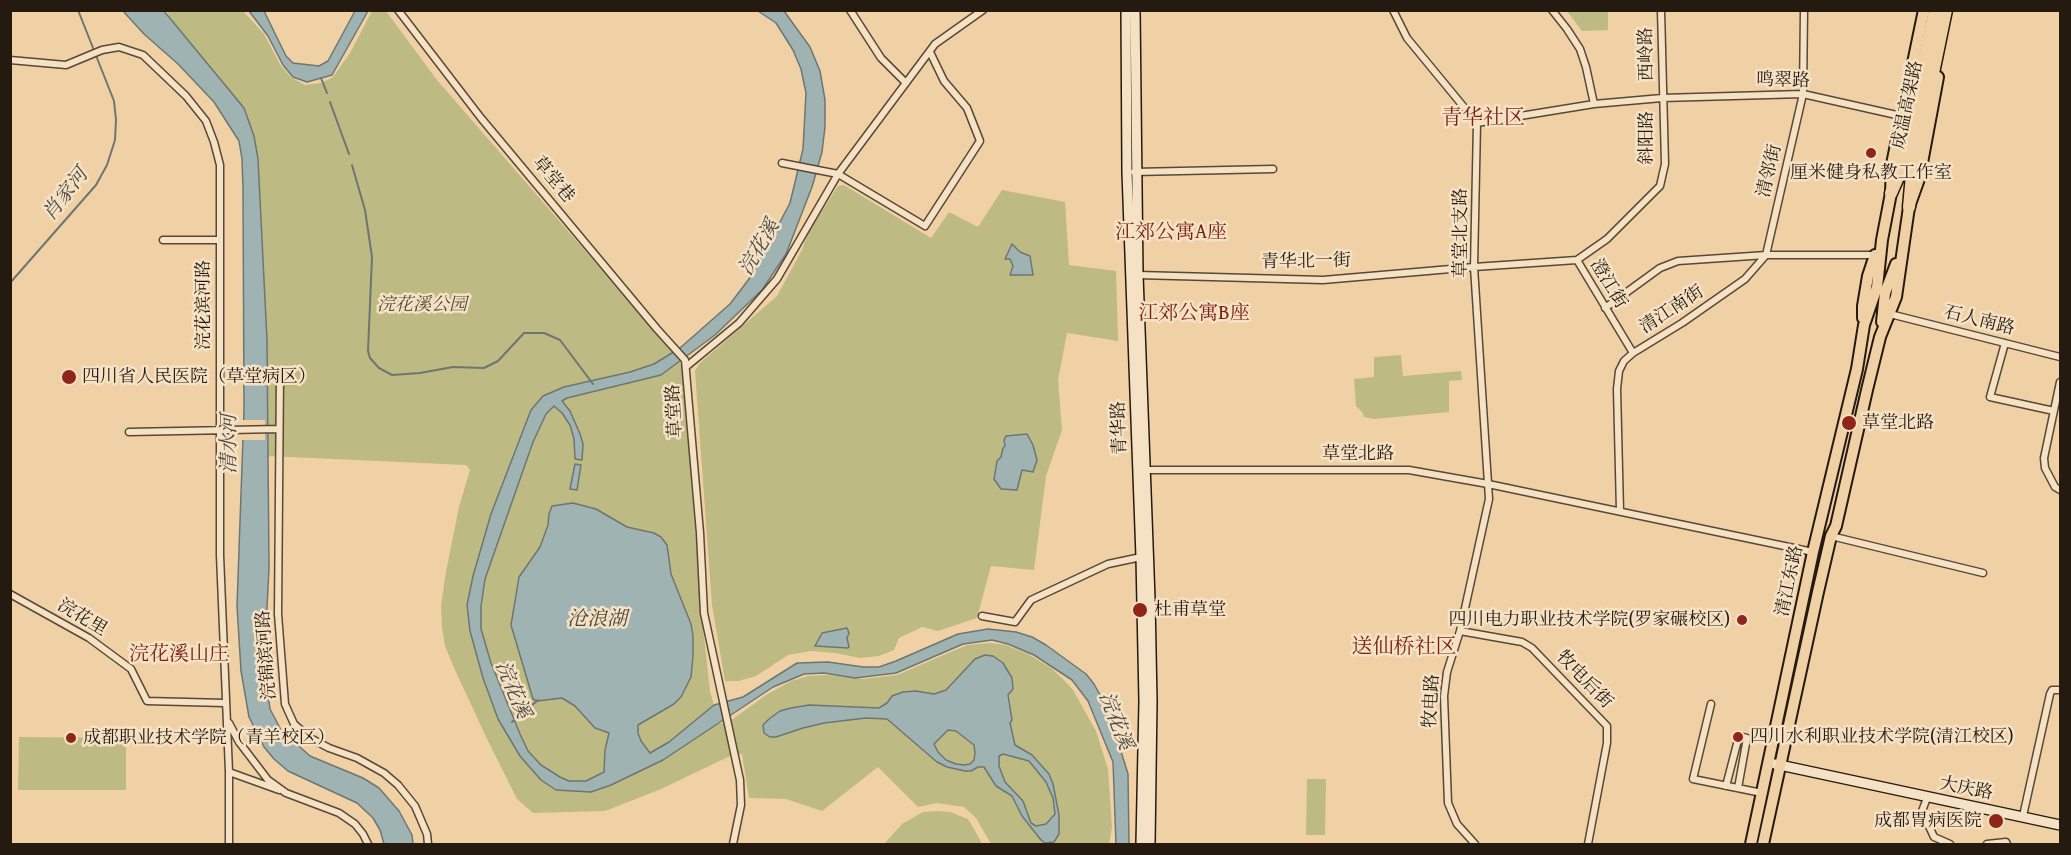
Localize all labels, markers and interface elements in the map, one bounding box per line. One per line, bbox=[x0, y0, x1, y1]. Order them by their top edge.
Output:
street label: 西岭路 bbox=[1636, 27, 1658, 81]
street label: 成温高架路 bbox=[1888, 59, 1928, 151]
street label: 鸣翠路 bbox=[1756, 70, 1810, 92]
district label: 青华社区 bbox=[1441, 106, 1525, 132]
street label: 斜阳路 bbox=[1636, 111, 1658, 165]
street label: 清邻街 bbox=[1753, 142, 1787, 200]
marker: 厘米健身私教工作室 bbox=[1864, 146, 1878, 160]
street label: 草堂巷 bbox=[527, 152, 579, 208]
place label: 厘米健身私教工作室 bbox=[1790, 162, 1952, 184]
water label: 肖家河 bbox=[38, 164, 94, 226]
street label: 草堂北支路 bbox=[1450, 188, 1472, 278]
water label: 浣花溪 bbox=[735, 216, 785, 280]
district label: 江郊公寓A座 bbox=[1115, 221, 1227, 245]
street label: 青华北一街 bbox=[1261, 250, 1351, 274]
street label: 澄江街 bbox=[1585, 255, 1631, 313]
street label: 浣花滨河路 bbox=[193, 260, 215, 350]
street label: 清江南街 bbox=[1636, 281, 1708, 339]
park label: 浣花溪公园 bbox=[377, 294, 467, 316]
district label: 江郊公寓B座 bbox=[1138, 302, 1250, 326]
street label: 石人南路 bbox=[1941, 302, 2017, 340]
place label: 四川省人民医院（草堂病区） bbox=[82, 366, 316, 388]
marker: 四川省人民医院（草堂病区） bbox=[60, 368, 78, 386]
street label: 草堂路 bbox=[663, 383, 687, 439]
street label: 青华路 bbox=[1108, 401, 1132, 455]
place label: 草堂北路 bbox=[1862, 412, 1934, 434]
water label: 清水河 bbox=[218, 414, 242, 474]
marker: 草堂北路 bbox=[1840, 414, 1858, 432]
street label: 草堂北路 bbox=[1322, 443, 1394, 465]
street label: 清江东路 bbox=[1772, 544, 1808, 618]
street label: 浣花里 bbox=[53, 595, 111, 641]
place label: 杜甫草堂 bbox=[1154, 599, 1226, 621]
marker: 杜甫草堂 bbox=[1131, 601, 1149, 619]
water label: 沧浪湖 bbox=[567, 608, 627, 632]
street label: 浣锦滨河路 bbox=[253, 609, 281, 701]
place label: 四川电力职业技术学院(罗家碾校区) bbox=[1448, 609, 1730, 631]
marker: 四川电力职业技术学院(罗家碾校区) bbox=[1735, 613, 1749, 627]
district label: 送仙桥社区 bbox=[1352, 635, 1456, 661]
district label: 浣花溪山庄 bbox=[129, 643, 229, 667]
street label: 牧电后街 bbox=[1551, 647, 1617, 713]
water label: 浣花溪 bbox=[489, 658, 535, 722]
street label: 牧电路 bbox=[1420, 673, 1444, 729]
water label: 浣花溪 bbox=[1093, 689, 1137, 753]
place label: 四川水利职业技术学院(清江校区) bbox=[1750, 726, 2014, 748]
place label: 成都职业技术学院（青羊校区） bbox=[83, 727, 335, 749]
marker: 四川水利职业技术学院(清江校区) bbox=[1731, 730, 1745, 744]
marker: 成都职业技术学院（青羊校区） bbox=[64, 731, 78, 745]
street label: 大庆路 bbox=[1937, 773, 1995, 805]
place label: 成都胃病医院 bbox=[1874, 810, 1982, 832]
marker: 成都胃病医院 bbox=[1987, 812, 2005, 830]

